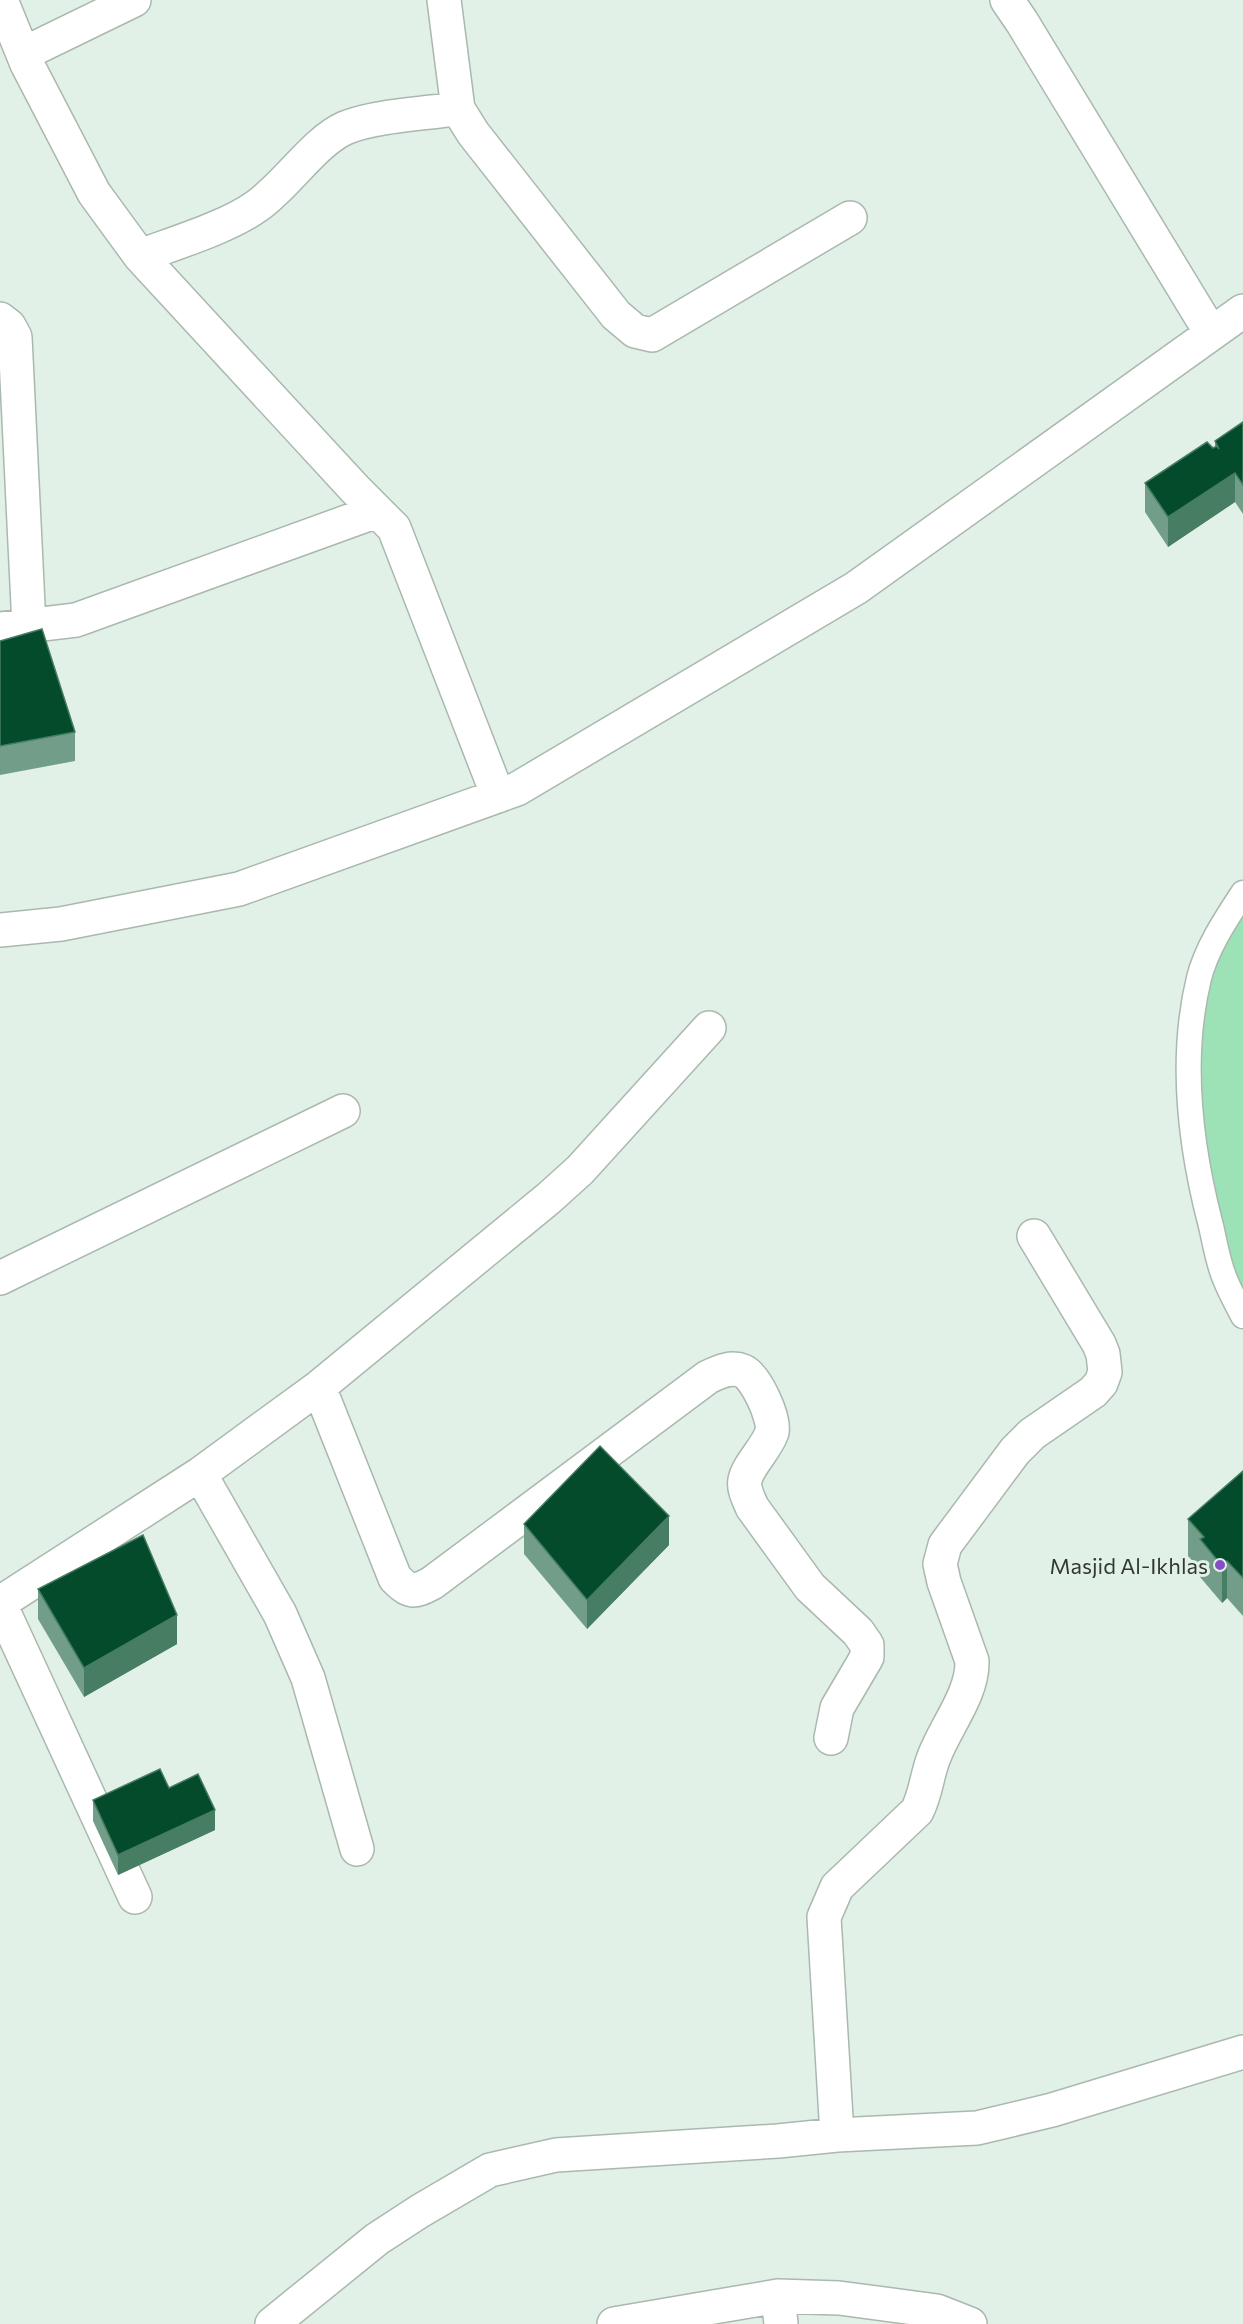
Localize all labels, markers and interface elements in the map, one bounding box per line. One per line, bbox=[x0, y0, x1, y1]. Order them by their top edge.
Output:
place label: Masjid Al-Ikhlas bbox=[1050, 1552, 1208, 1579]
marker: Masjid Al-Ikhlas bbox=[1213, 1558, 1227, 1572]

